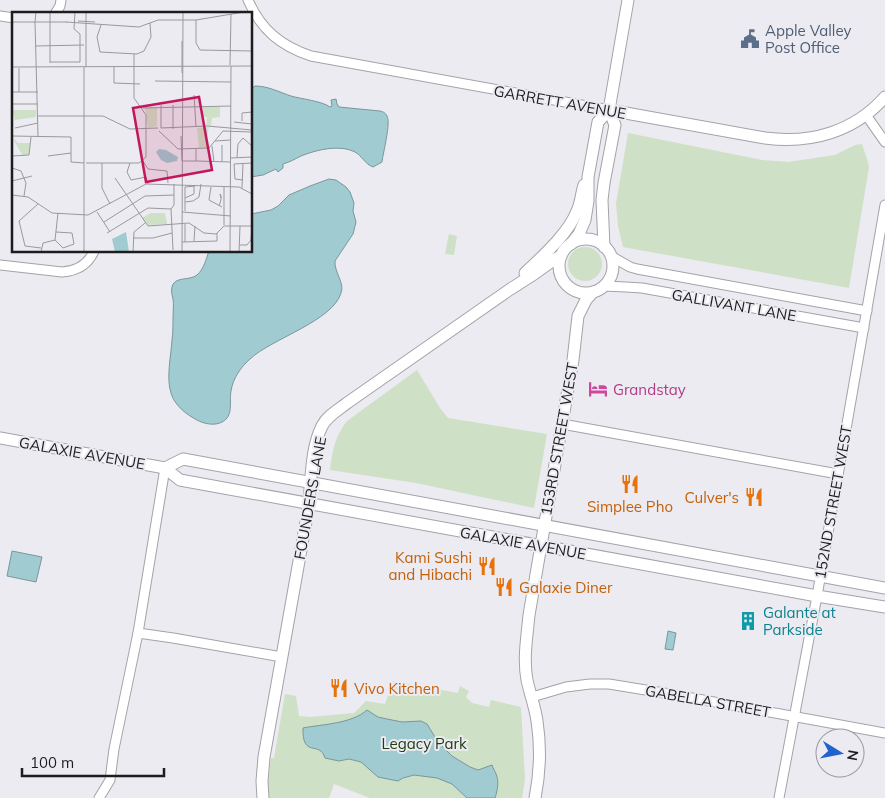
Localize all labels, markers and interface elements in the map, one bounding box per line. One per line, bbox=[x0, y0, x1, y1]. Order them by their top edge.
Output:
inset map bbox=[12, 12, 252, 252]
place label: Apple Valley Post Office bbox=[765, 21, 851, 57]
public building icon: Apple Valley Post Office bbox=[739, 28, 761, 50]
street label: GARRETT AVENUE bbox=[492, 81, 628, 123]
street label: GALLIVANT LANE bbox=[670, 285, 798, 325]
street label: 153RD STREET WEST bbox=[536, 361, 582, 517]
hotel icon: Grandstay bbox=[587, 378, 609, 400]
place label: Grandstay bbox=[613, 380, 686, 399]
street label: 152ND STREET WEST bbox=[810, 424, 856, 580]
street label: GALAXIE AVENUE bbox=[18, 433, 147, 473]
street label: FOUNDERS LANE bbox=[290, 435, 330, 561]
restaurant icon: Simplee Pho bbox=[619, 473, 641, 495]
restaurant icon: Culver's bbox=[743, 486, 765, 508]
place label: Culver's bbox=[684, 488, 739, 507]
place label: Simplee Pho bbox=[587, 497, 673, 516]
street label: GALAXIE AVENUE bbox=[459, 523, 588, 563]
place label: Kami Sushi and Hibachi bbox=[388, 548, 472, 584]
restaurant icon: Kami Sushi and Hibachi bbox=[476, 555, 498, 577]
restaurant icon: Galaxie Diner bbox=[493, 576, 515, 598]
place label: Galaxie Diner bbox=[519, 578, 613, 597]
place label: Galante at Parkside bbox=[763, 603, 836, 639]
building icon: Galante at Parkside bbox=[737, 610, 759, 632]
restaurant icon: Vivo Kitchen bbox=[328, 677, 350, 699]
place label: Vivo Kitchen bbox=[354, 679, 440, 698]
street label: GABELLA STREET bbox=[644, 681, 772, 721]
north arrow bbox=[815, 728, 865, 778]
park label: Legacy Park bbox=[381, 734, 467, 753]
scale bar bbox=[22, 746, 165, 778]
text: N bbox=[843, 748, 863, 762]
text: 100 m bbox=[30, 753, 74, 772]

